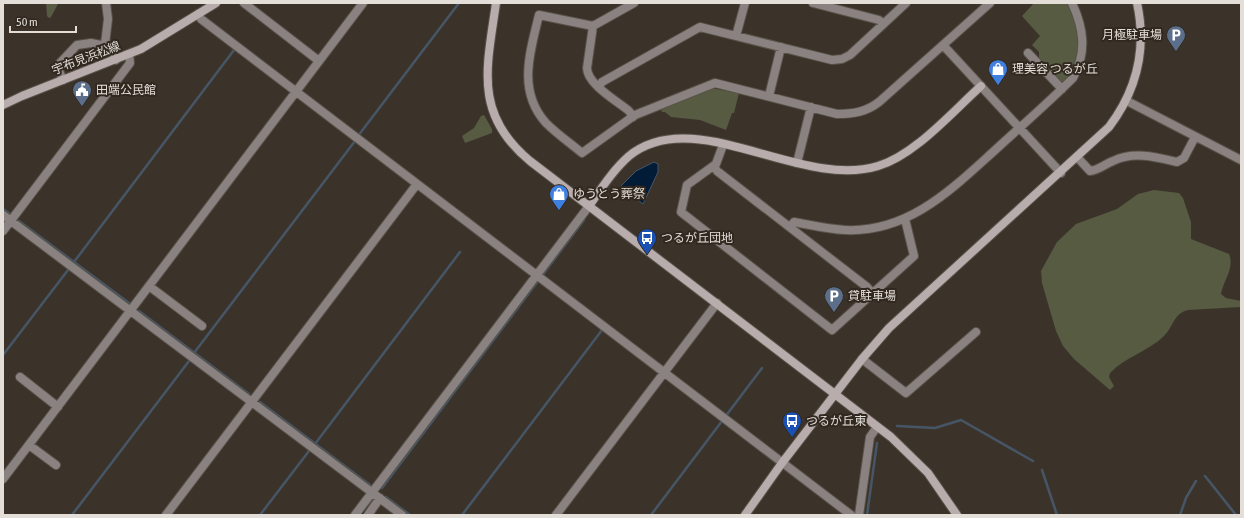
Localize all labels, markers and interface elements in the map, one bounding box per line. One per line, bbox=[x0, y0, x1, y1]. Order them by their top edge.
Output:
scale bar bbox=[10, 8, 76, 34]
text: 50 m bbox=[16, 15, 38, 29]
parking icon: 月極駐車場 bbox=[1165, 24, 1187, 52]
place label: 月極駐車場 bbox=[1102, 28, 1162, 42]
street label: 宇布見浜松線 bbox=[50, 39, 122, 77]
shop icon: 理美容 つるが丘 bbox=[987, 58, 1009, 86]
place label: 理美容 つるが丘 bbox=[1012, 62, 1098, 76]
public building icon: 田端公民館 bbox=[71, 79, 93, 107]
place label: 田端公民館 bbox=[96, 83, 156, 97]
shop icon: ゆうとう葬祭 bbox=[548, 183, 570, 211]
place label: ゆうとう葬祭 bbox=[573, 187, 645, 201]
bus stop icon: つるが丘団地 bbox=[636, 227, 658, 255]
place label: つるが丘団地 bbox=[661, 231, 733, 245]
parking icon: 貸駐車場 bbox=[823, 285, 845, 313]
place label: 貸駐車場 bbox=[848, 289, 896, 303]
bus stop icon: つるが丘東 bbox=[781, 410, 803, 438]
place label: つるが丘東 bbox=[806, 414, 866, 428]

